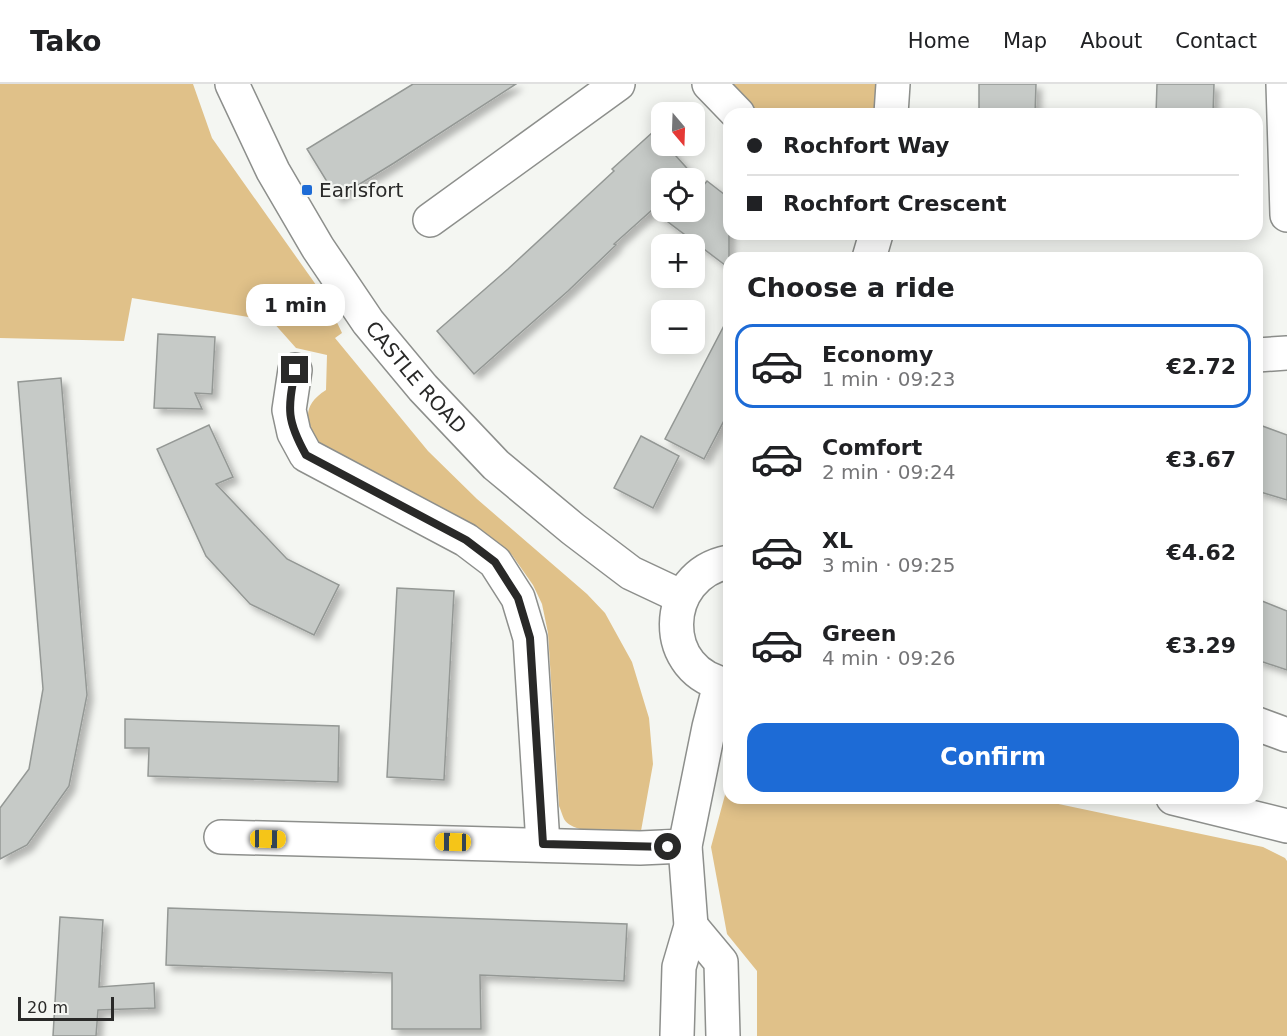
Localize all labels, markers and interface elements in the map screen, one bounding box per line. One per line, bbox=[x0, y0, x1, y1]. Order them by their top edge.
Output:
text: Tako bbox=[30, 25, 102, 58]
text: Home bbox=[908, 29, 970, 53]
text: Map bbox=[1003, 29, 1047, 53]
text: About bbox=[1080, 29, 1142, 53]
text: Contact bbox=[1175, 29, 1257, 53]
north arrow bbox=[651, 102, 705, 156]
map controls bbox=[651, 102, 705, 354]
text: Rochfort Way bbox=[783, 133, 949, 158]
button: locate bbox=[651, 168, 705, 222]
place label: Earlsfort bbox=[319, 178, 404, 202]
marker: Earlsfort bbox=[300, 183, 314, 197]
text: Rochfort Crescent bbox=[783, 191, 1007, 216]
button: + bbox=[651, 234, 705, 288]
text: Choose a ride bbox=[747, 272, 955, 303]
callout: 1 min bbox=[246, 283, 344, 325]
text: 1 min bbox=[264, 293, 327, 317]
button: − bbox=[651, 300, 705, 354]
street label: CASTLE ROAD bbox=[361, 316, 472, 438]
icon: car bbox=[750, 339, 804, 393]
text: Economy bbox=[822, 342, 933, 367]
text: €2.72 bbox=[1166, 354, 1236, 379]
route end bbox=[281, 356, 308, 383]
text: 1 min · 09:23 bbox=[822, 367, 956, 391]
icon: car bbox=[750, 432, 804, 486]
text: Comfort bbox=[822, 435, 922, 460]
text: €3.67 bbox=[1166, 447, 1236, 472]
text: 2 min · 09:24 bbox=[822, 460, 956, 484]
icon: car bbox=[750, 525, 804, 579]
text: XL bbox=[822, 528, 853, 553]
text: €4.62 bbox=[1166, 540, 1236, 565]
text: 3 min · 09:25 bbox=[822, 553, 956, 577]
icon: car bbox=[750, 618, 804, 672]
text: Green bbox=[822, 621, 896, 646]
text: €3.29 bbox=[1166, 633, 1236, 658]
text: 4 min · 09:26 bbox=[822, 646, 956, 670]
button: Confirm bbox=[747, 723, 1239, 792]
car bbox=[250, 830, 286, 848]
car bbox=[435, 833, 471, 851]
route start bbox=[654, 833, 681, 860]
scale bar bbox=[18, 994, 114, 1022]
text: 20 m bbox=[27, 998, 68, 1017]

